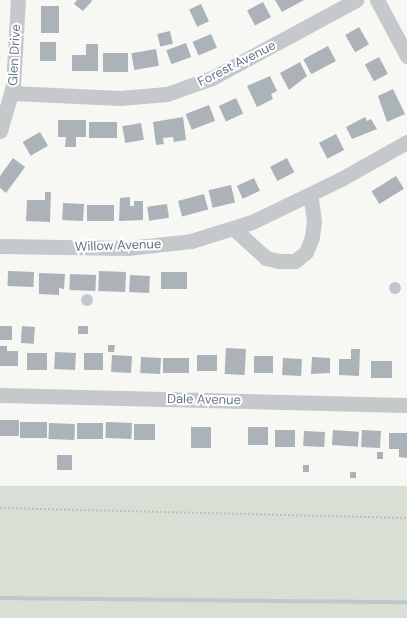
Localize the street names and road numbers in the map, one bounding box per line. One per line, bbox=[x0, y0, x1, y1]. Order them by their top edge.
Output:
street label: Glen Drive bbox=[6, 24, 24, 86]
street label: Forest Avenue bbox=[195, 38, 279, 90]
street label: Willow Avenue bbox=[74, 237, 162, 255]
street label: Dale Avenue bbox=[167, 392, 241, 408]

